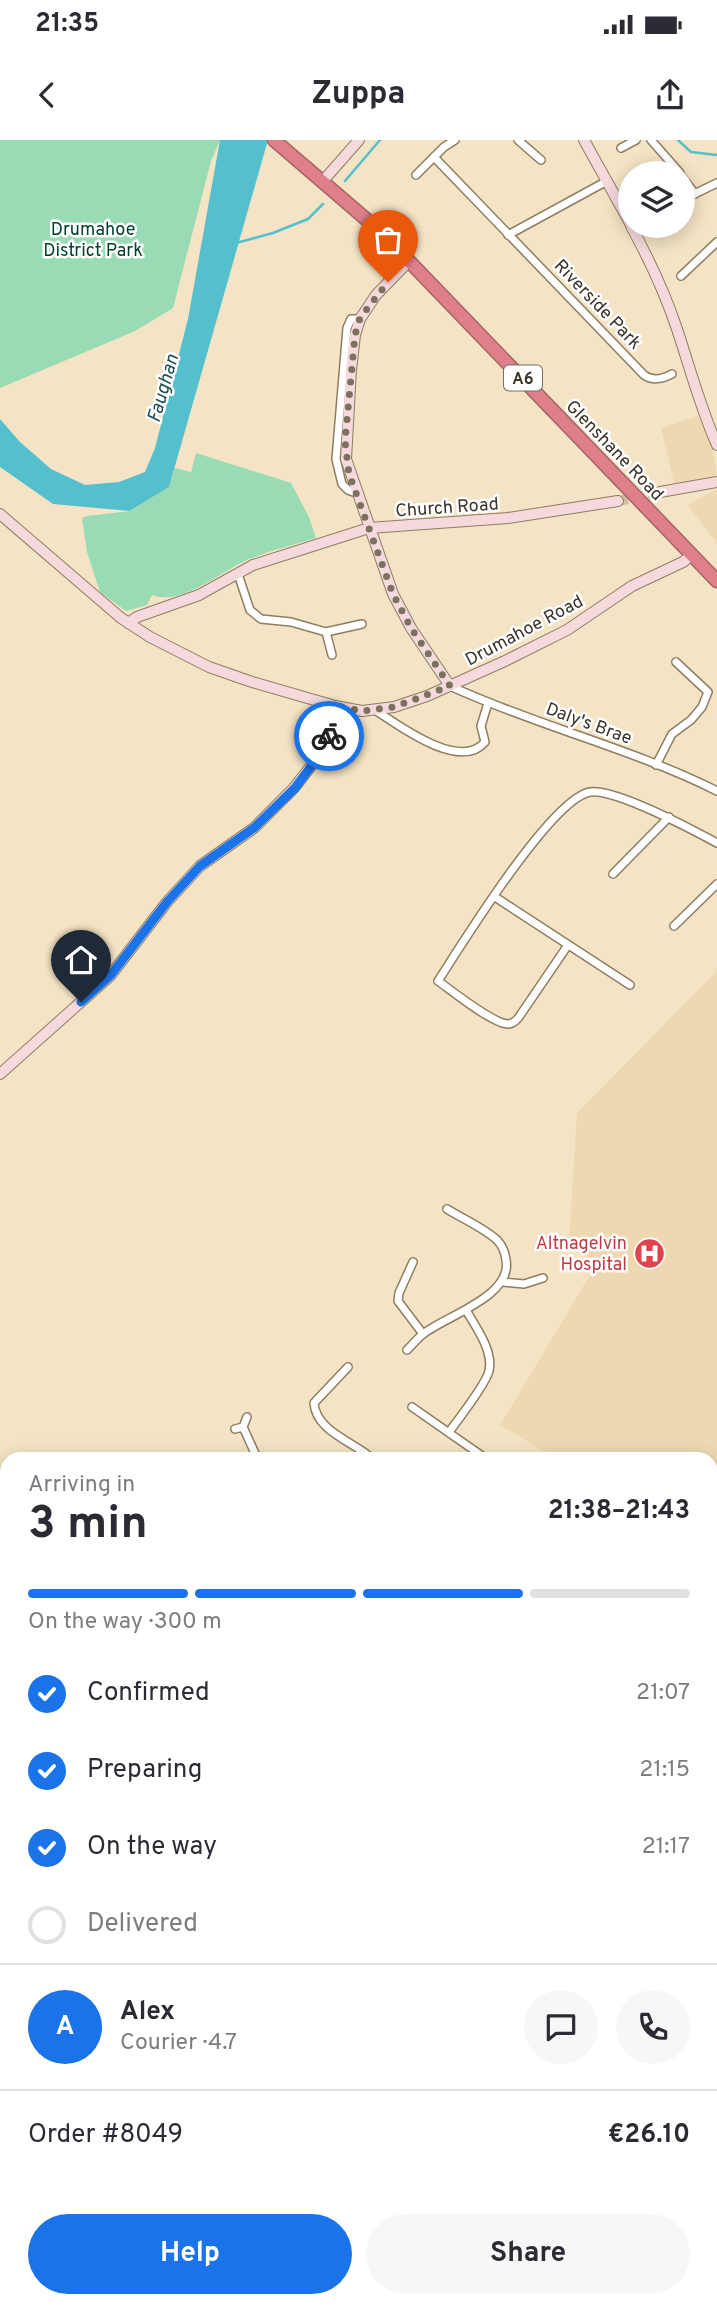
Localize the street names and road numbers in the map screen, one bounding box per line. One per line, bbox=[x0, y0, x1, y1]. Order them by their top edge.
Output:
street label: Riverside Park bbox=[548, 255, 646, 355]
road number: A6 bbox=[504, 366, 542, 390]
street label: Glenshane Road bbox=[560, 396, 668, 506]
street label: Church Road bbox=[395, 493, 500, 524]
street label: Drumahoe Road bbox=[462, 591, 588, 672]
street label: Daly's Brae bbox=[542, 698, 635, 751]

